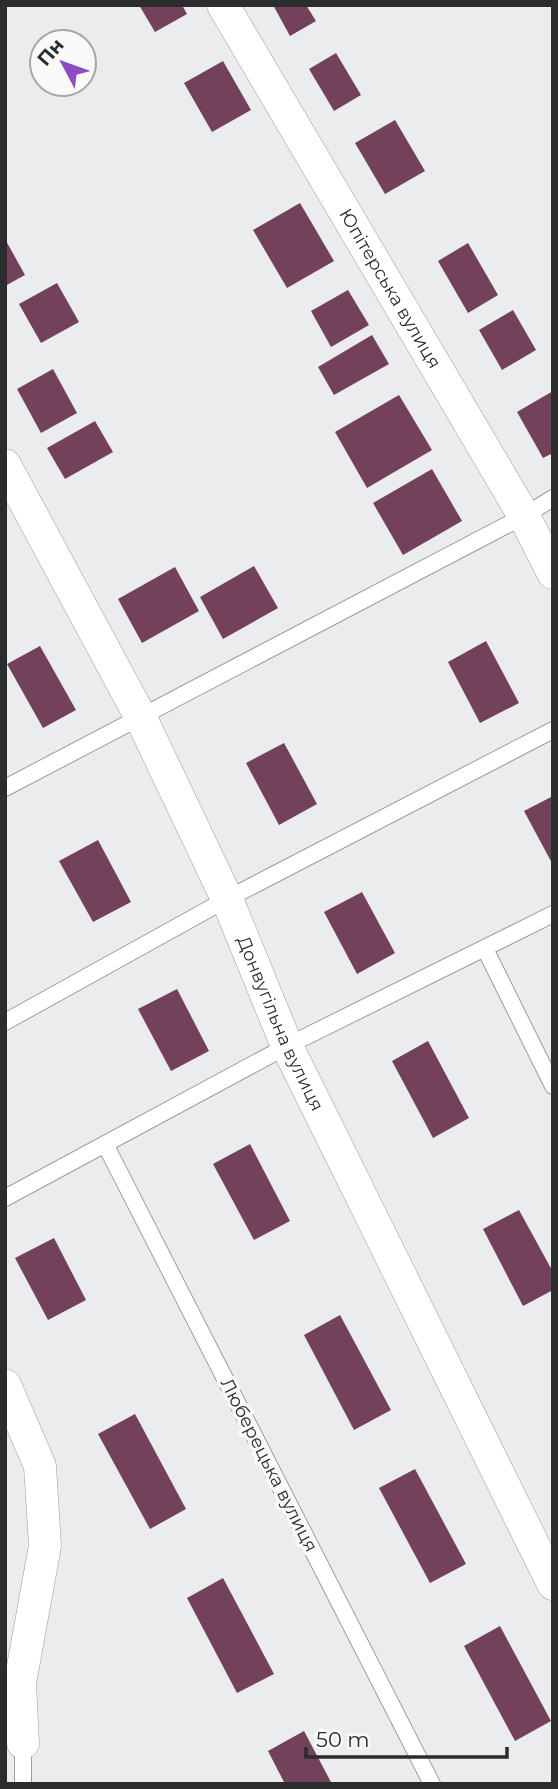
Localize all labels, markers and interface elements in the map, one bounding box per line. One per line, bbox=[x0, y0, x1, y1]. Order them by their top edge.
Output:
north arrow bbox=[28, 28, 98, 98]
text: Пн bbox=[32, 34, 69, 71]
street label: Юпітерська вулиця bbox=[334, 205, 446, 372]
street label: Донвугільна вулиця bbox=[232, 933, 328, 1114]
street label: Люберецька вулиця bbox=[216, 1375, 322, 1555]
scale bar bbox=[306, 1716, 507, 1760]
text: 50 m bbox=[316, 1727, 370, 1752]

